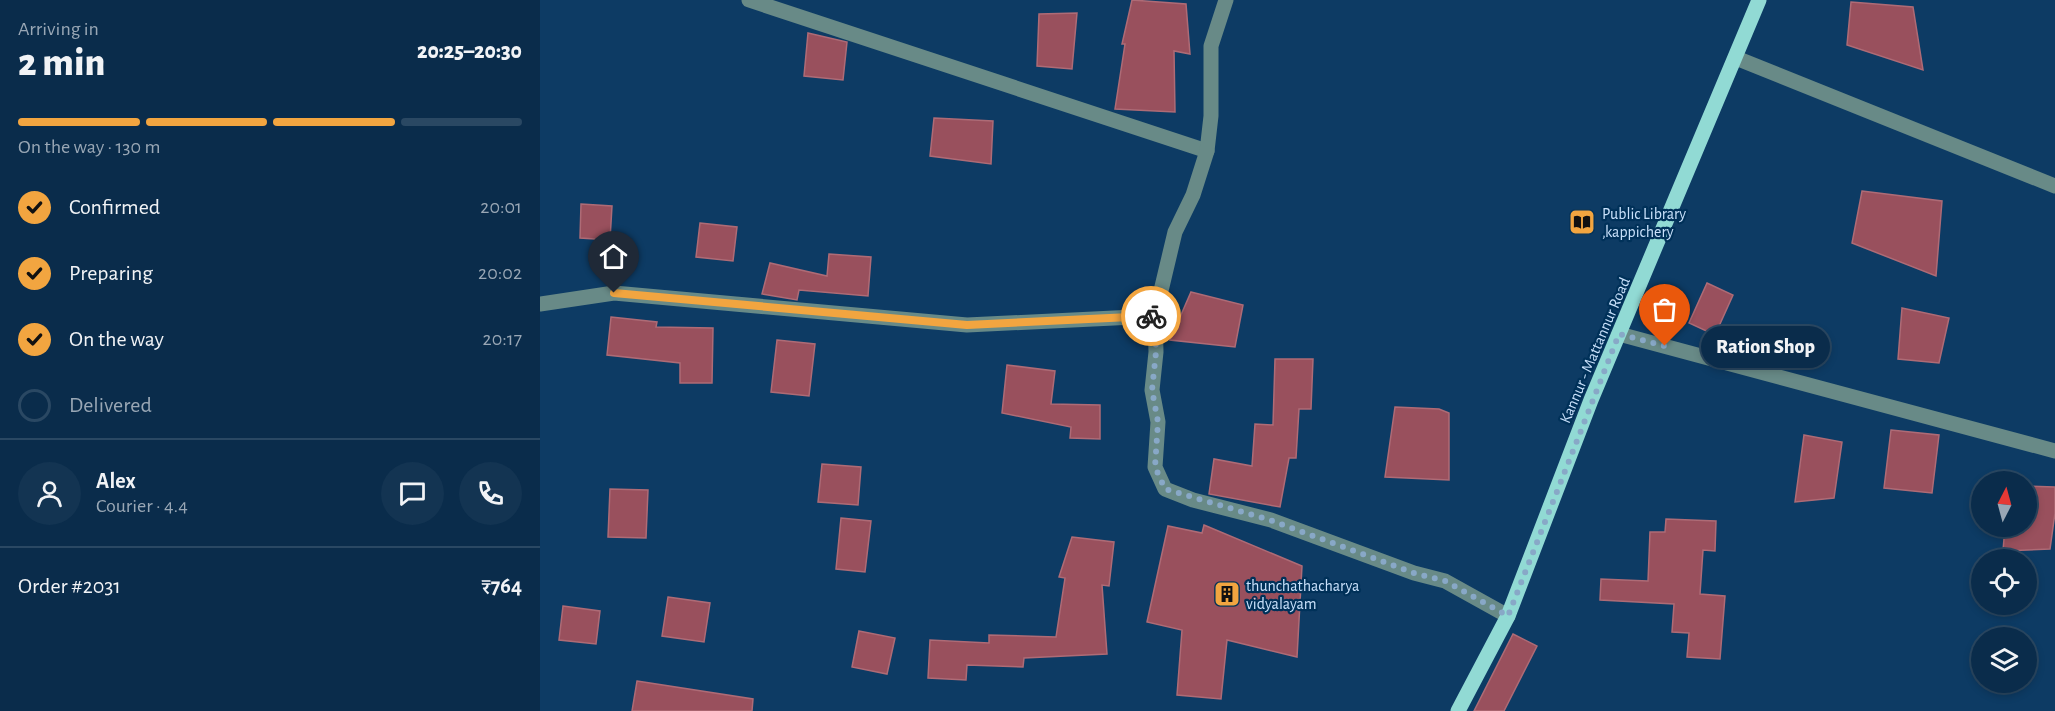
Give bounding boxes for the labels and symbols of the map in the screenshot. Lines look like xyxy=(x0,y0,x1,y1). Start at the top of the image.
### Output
place label: Public Library ,kappichery xyxy=(1602,206,1686,241)
library icon: Public Library ,kappichery xyxy=(1567,207,1597,237)
pin xyxy=(588,231,639,293)
street label: Kannur - Mattannur Road xyxy=(1557,275,1633,426)
pin xyxy=(1639,284,1690,346)
courier xyxy=(1121,286,1181,346)
callout: Ration Shop xyxy=(1701,325,1830,367)
north arrow xyxy=(1971,471,2037,537)
place label: thunchathacharya vidyalayam xyxy=(1246,578,1359,613)
building icon: thunchathacharya vidyalayam xyxy=(1212,579,1242,609)

